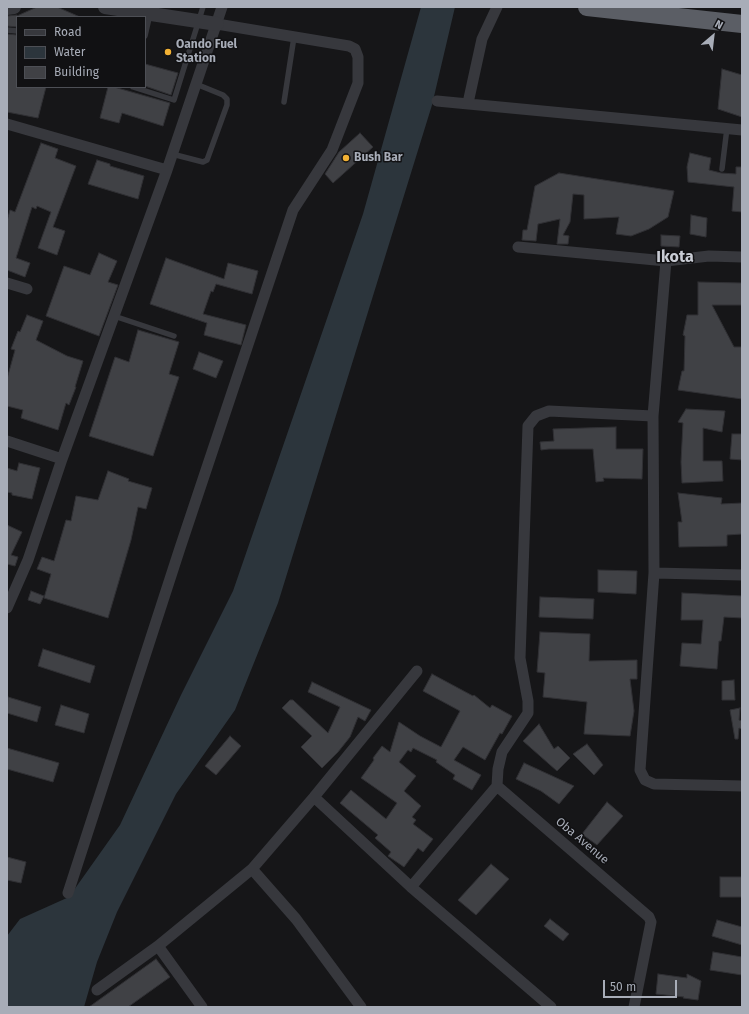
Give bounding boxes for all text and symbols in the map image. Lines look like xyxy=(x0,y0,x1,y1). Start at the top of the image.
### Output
legend xyxy=(16,16,146,88)
north arrow xyxy=(693,16,733,56)
text: N xyxy=(713,18,725,32)
text: Road xyxy=(54,25,82,39)
place label: Oando Fuel Station xyxy=(176,38,237,66)
text: Water xyxy=(54,45,85,59)
marker: Oando Fuel Station xyxy=(163,47,173,57)
text: Building xyxy=(54,65,99,79)
place label: Bush Bar xyxy=(354,151,403,165)
marker: Bush Bar xyxy=(341,153,351,163)
district label: Ikota xyxy=(656,248,694,268)
street label: Oba Avenue xyxy=(553,815,611,867)
scale bar xyxy=(605,972,679,998)
text: 50 m xyxy=(610,980,636,994)

